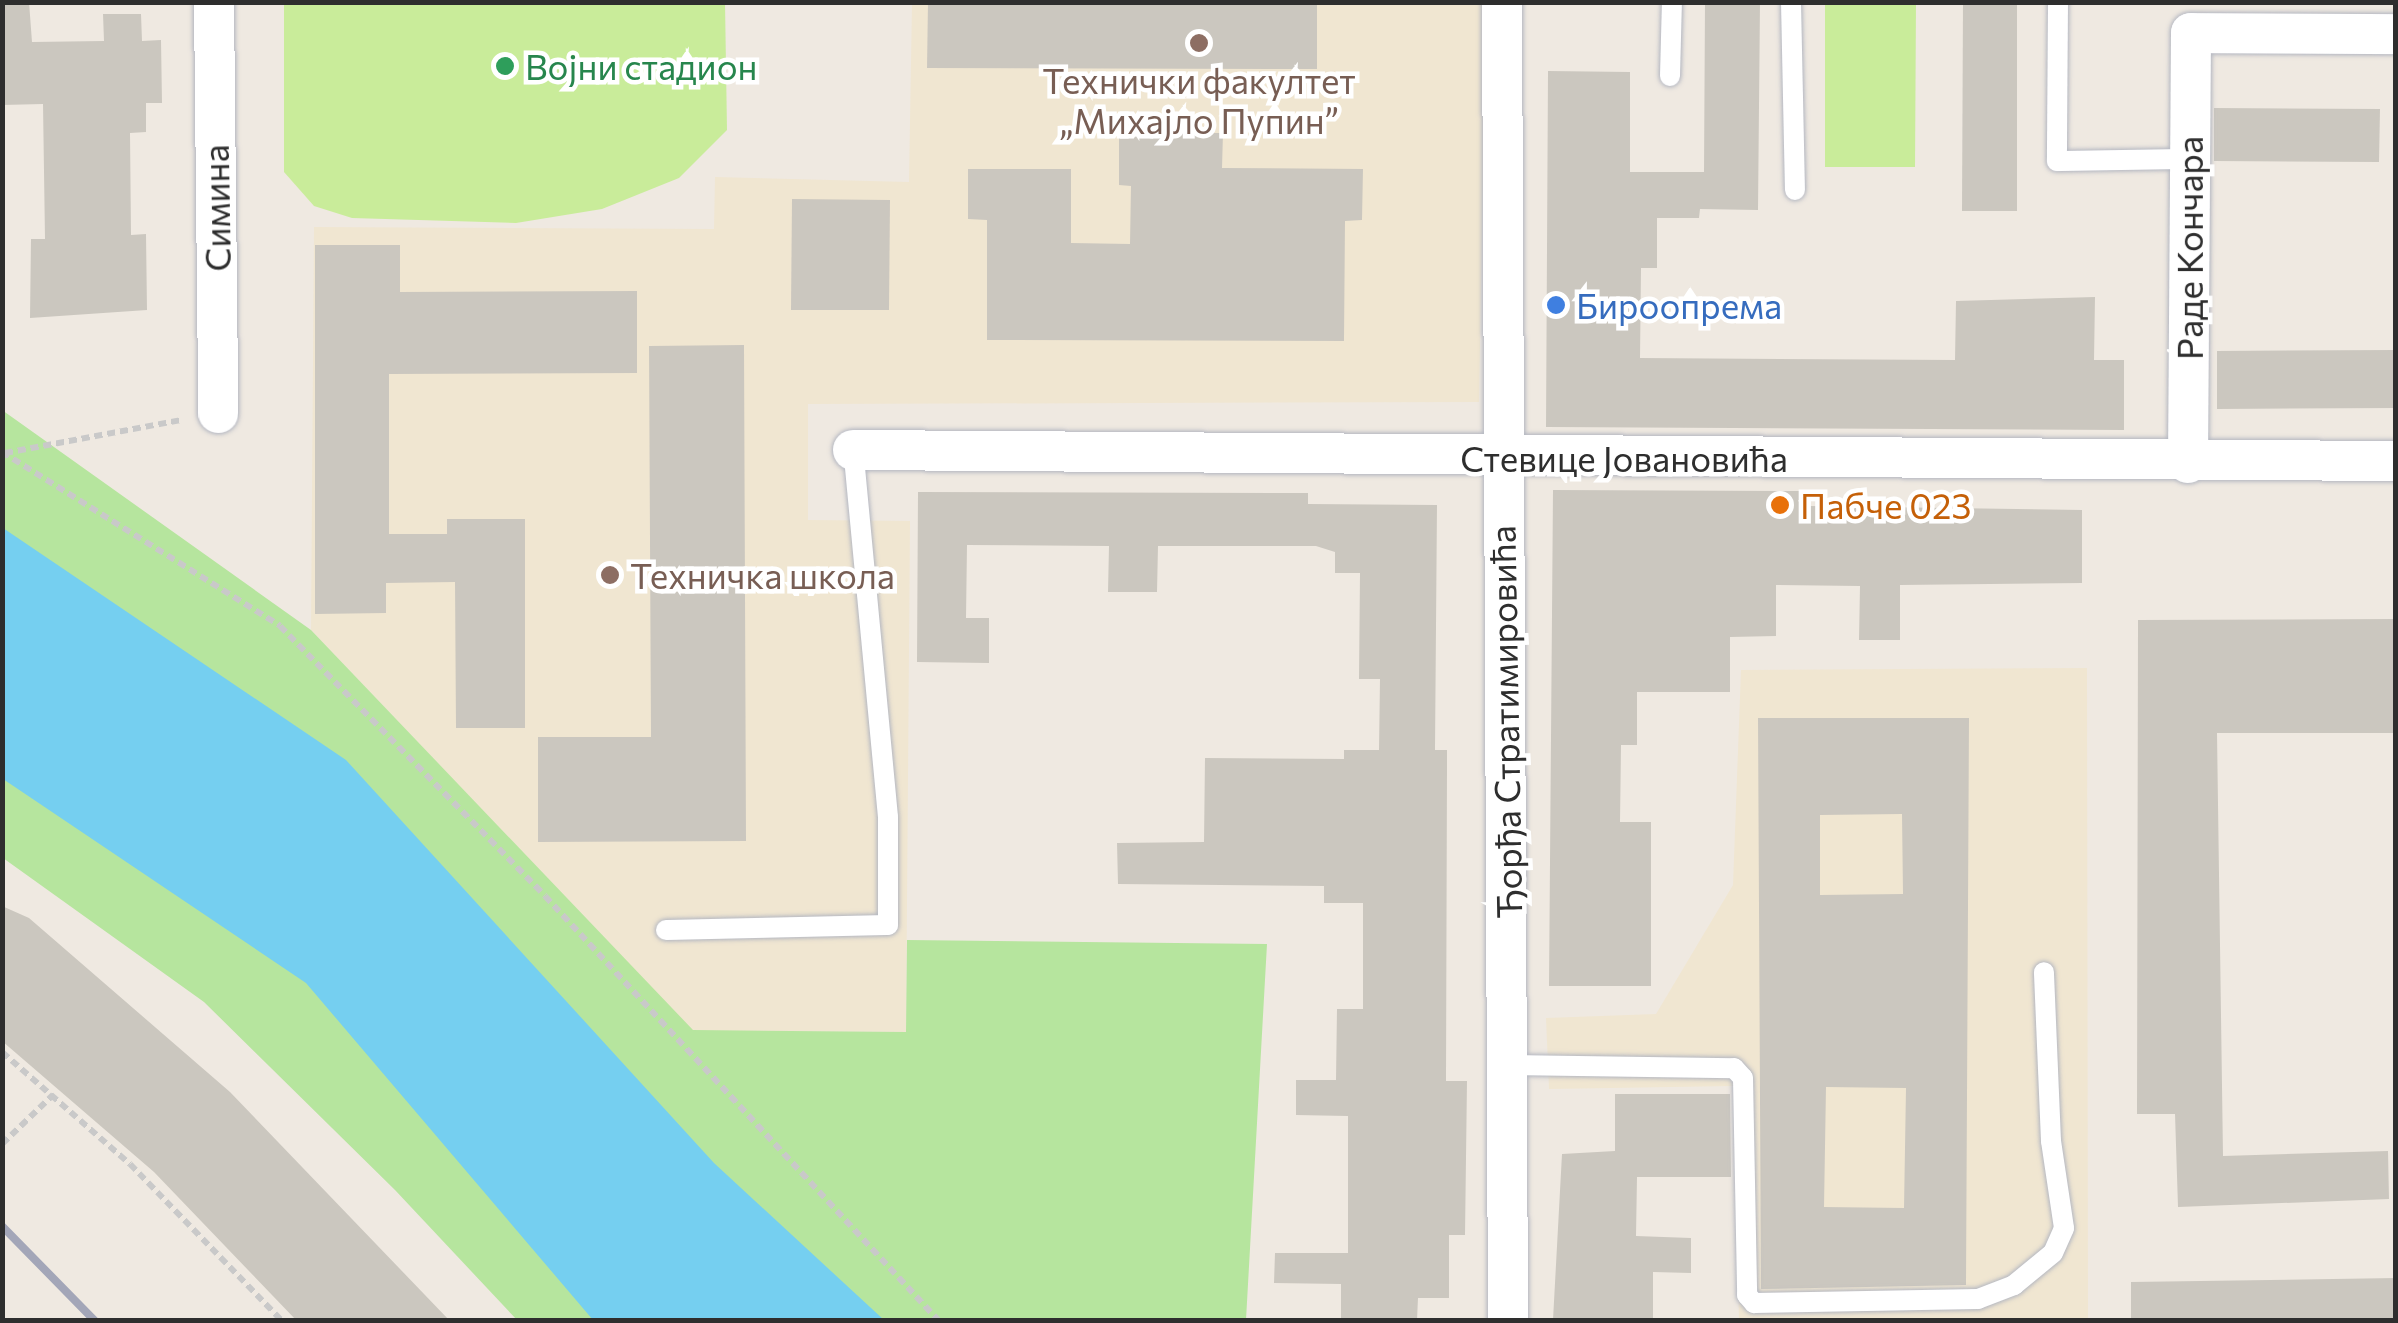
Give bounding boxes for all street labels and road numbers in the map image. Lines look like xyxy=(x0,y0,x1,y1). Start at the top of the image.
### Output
street label: Раде Кончара xyxy=(2168,136,2210,360)
street label: Симина xyxy=(194,144,238,272)
street label: Стевице Јовановића xyxy=(1460,437,1788,479)
street label: Ђорђа Стратимировића xyxy=(1481,525,1529,919)

